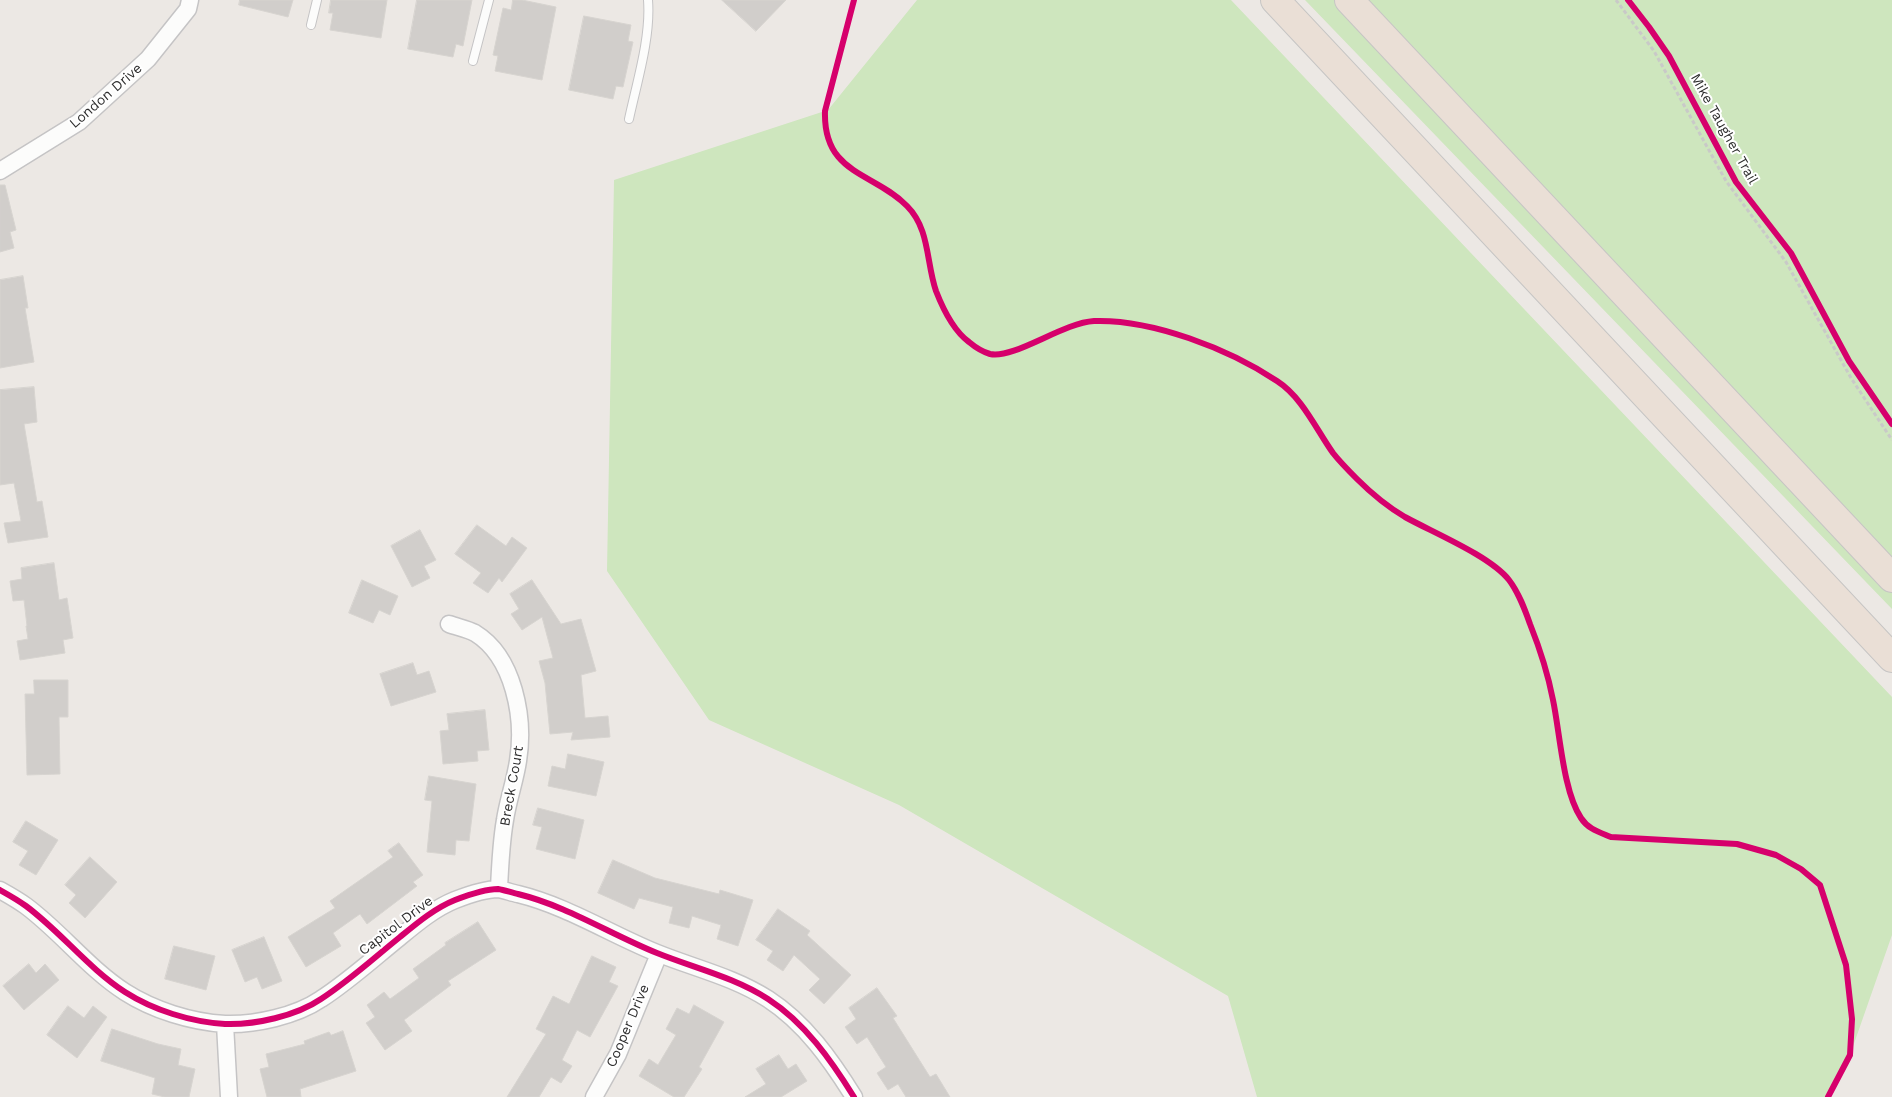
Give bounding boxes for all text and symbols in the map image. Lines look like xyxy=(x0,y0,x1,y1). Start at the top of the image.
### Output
street label: London Drive xyxy=(66,60,146,132)
street label: Mike Taugher Trail xyxy=(1687,71,1761,187)
street label: Breck Court xyxy=(497,745,527,827)
street label: Capitol Drive xyxy=(356,893,436,959)
street label: Cooper Drive xyxy=(603,982,653,1070)

